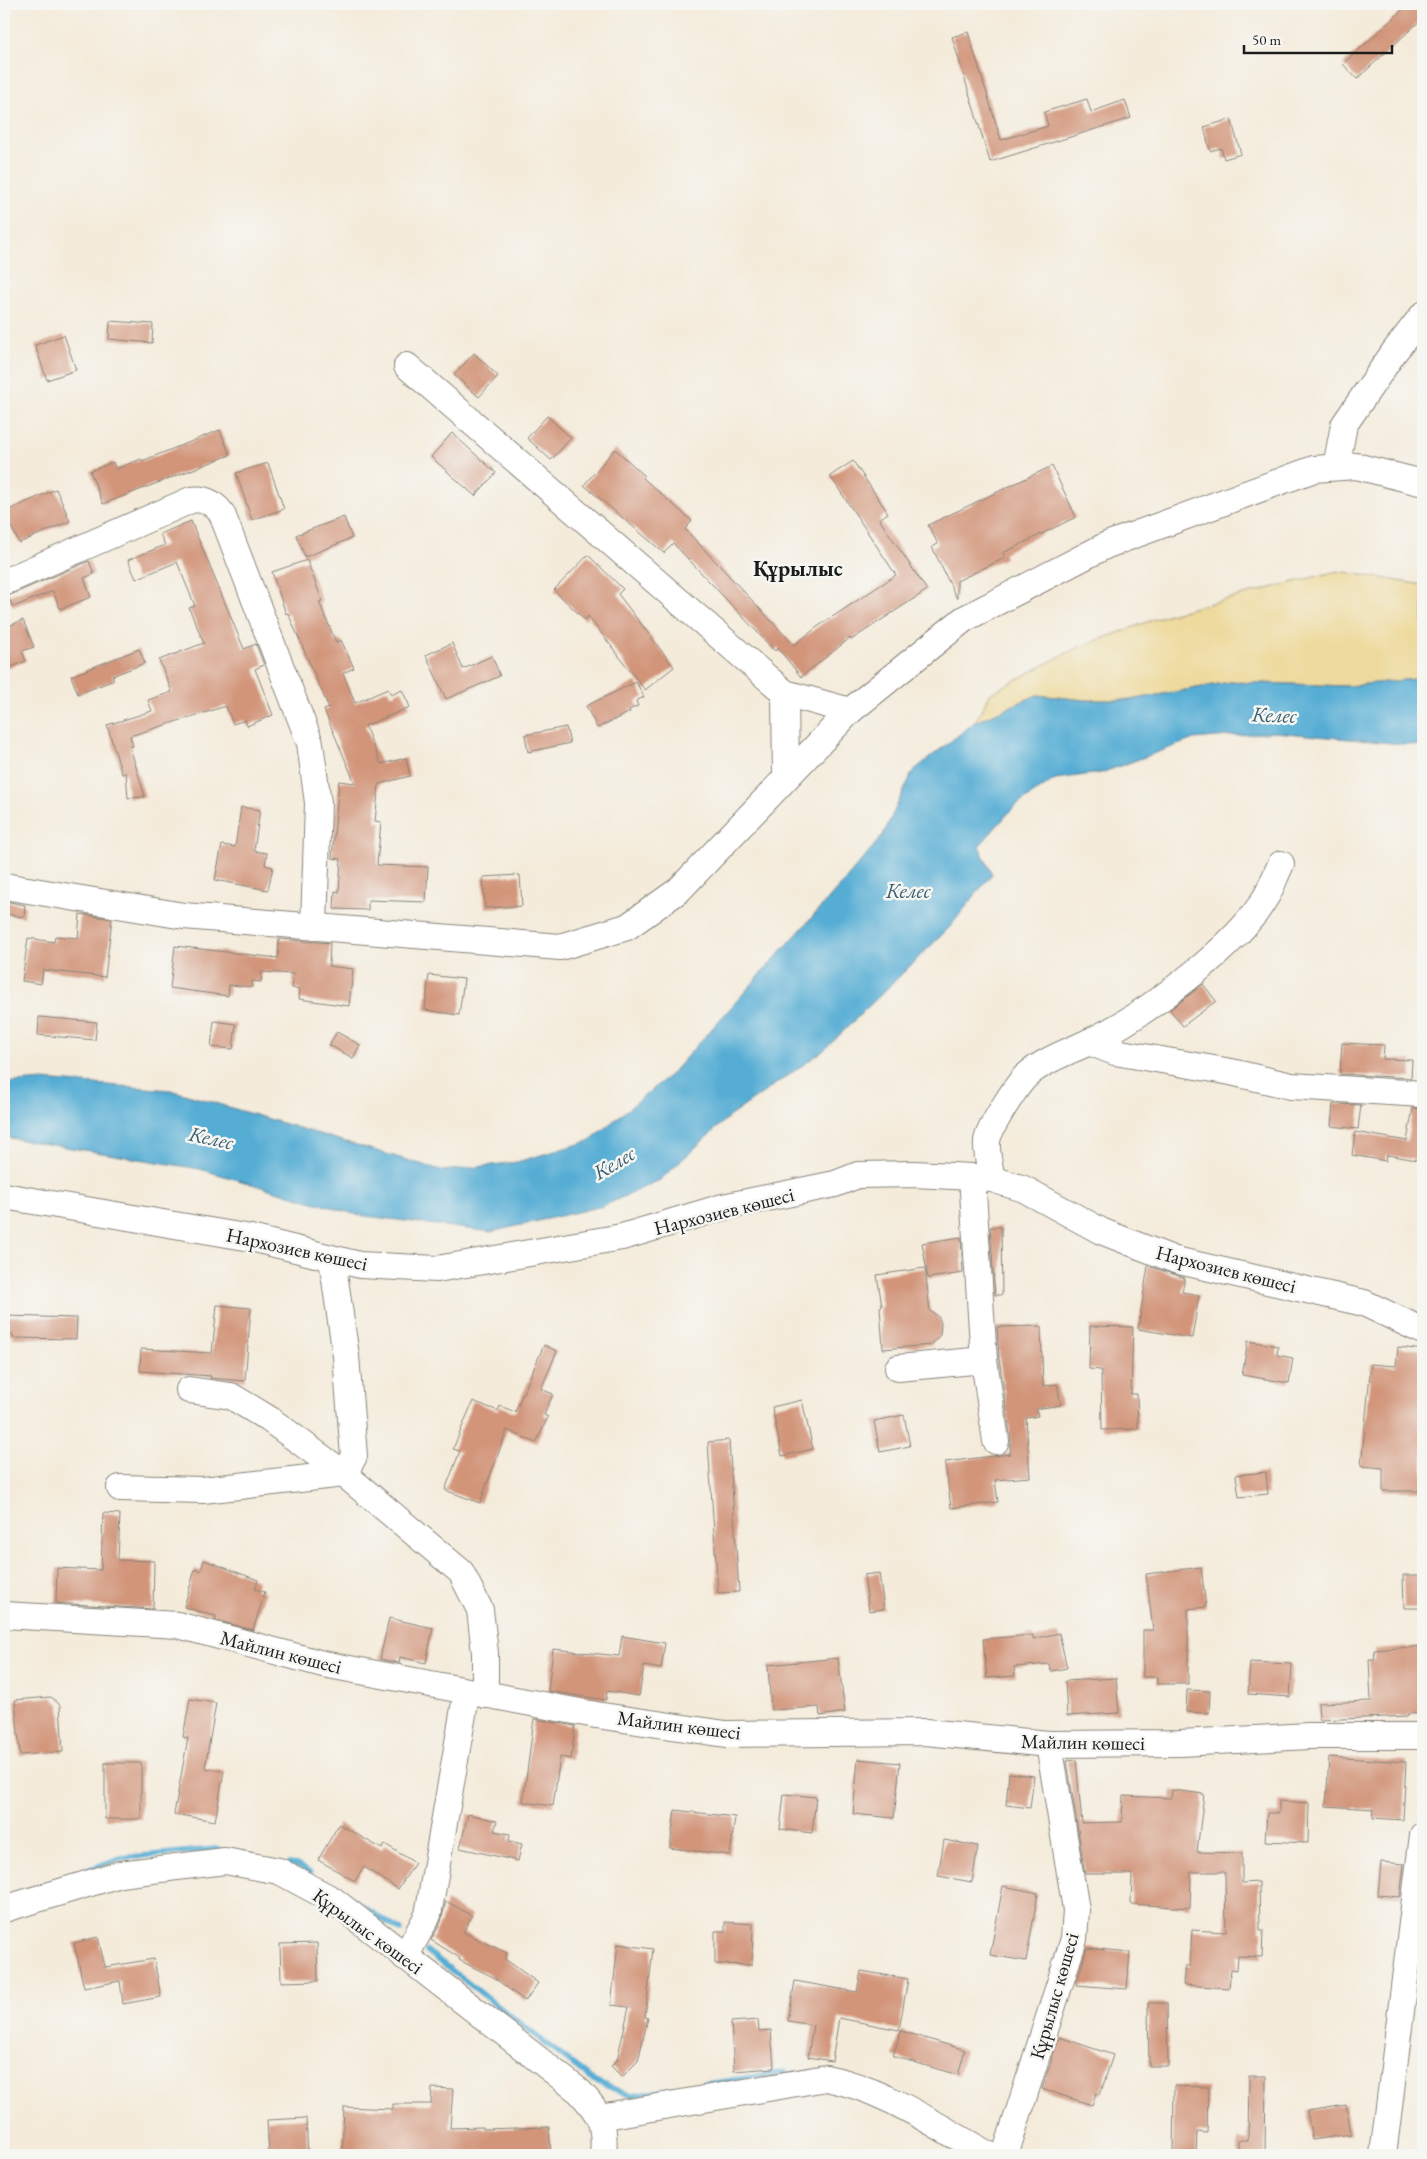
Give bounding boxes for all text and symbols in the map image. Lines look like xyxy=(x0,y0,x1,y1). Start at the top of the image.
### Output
scale bar xyxy=(1244,22,1392,54)
text: 50 m xyxy=(1252,30,1281,49)
district label: Құрылыс xyxy=(753,554,843,583)
water label: Келес xyxy=(1250,700,1297,729)
water label: Келес xyxy=(885,877,931,904)
water label: Келес xyxy=(185,1119,236,1155)
water label: Келес xyxy=(587,1139,640,1186)
street label: Нархозиев көшесі xyxy=(651,1181,797,1241)
street label: Нархозиев көшесі xyxy=(224,1221,370,1277)
street label: Нархозиев көшесі xyxy=(1153,1239,1299,1299)
street label: Майлин көшесі xyxy=(218,1624,345,1680)
street label: Майлин көшесі xyxy=(616,1705,742,1745)
street label: Майлин көшесі xyxy=(1021,1728,1145,1756)
street label: Құрылыс көшесі xyxy=(307,1882,429,1980)
street label: Құрылыс көшесі xyxy=(1023,1929,1085,2063)

